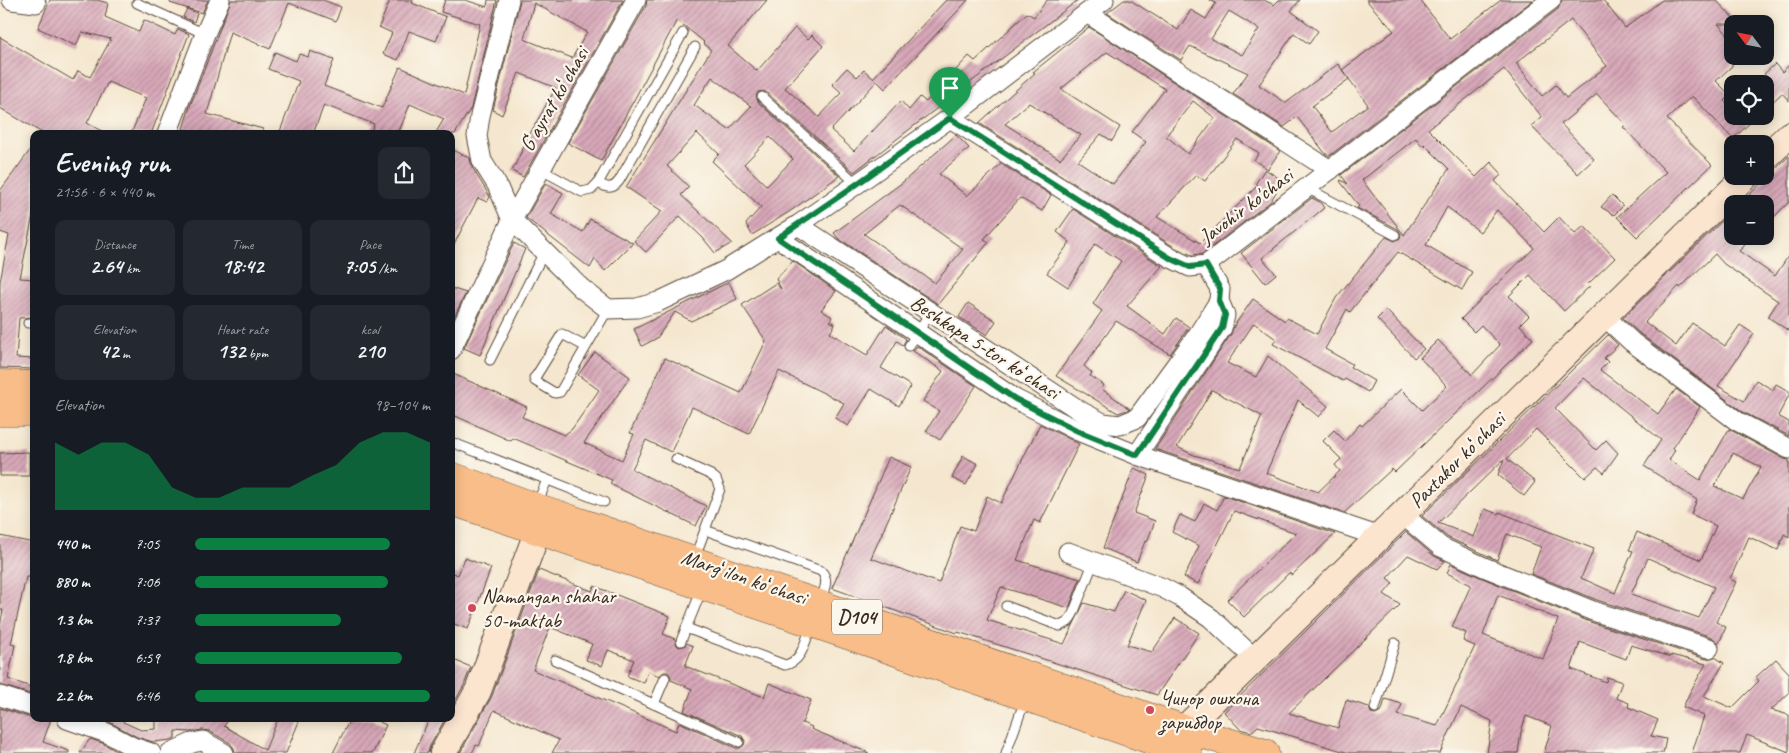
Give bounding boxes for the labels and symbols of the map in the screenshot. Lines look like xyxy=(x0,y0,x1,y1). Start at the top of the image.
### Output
north arrow xyxy=(1724,15,1774,65)
street label: Gʻayrat koʻchasi xyxy=(514,40,596,156)
pin xyxy=(929,67,971,118)
street label: Javohir ko'chasi xyxy=(1193,161,1300,250)
street label: Beshkapa 5-tor koʻchasi xyxy=(906,289,1067,407)
street label: Paxtakor koʻchasi xyxy=(1403,404,1513,514)
street label: Margʻilon koʻchasi xyxy=(678,543,813,612)
place label: Namangan shahar 50-maktab xyxy=(482,583,617,633)
road number: D104 xyxy=(832,600,882,634)
marker: Namangan shahar 50-maktab xyxy=(466,602,478,614)
place label: Чинор ошхона зарибдор xyxy=(1157,685,1260,736)
marker: Чинор ошхона зарибдор xyxy=(1144,704,1156,716)

